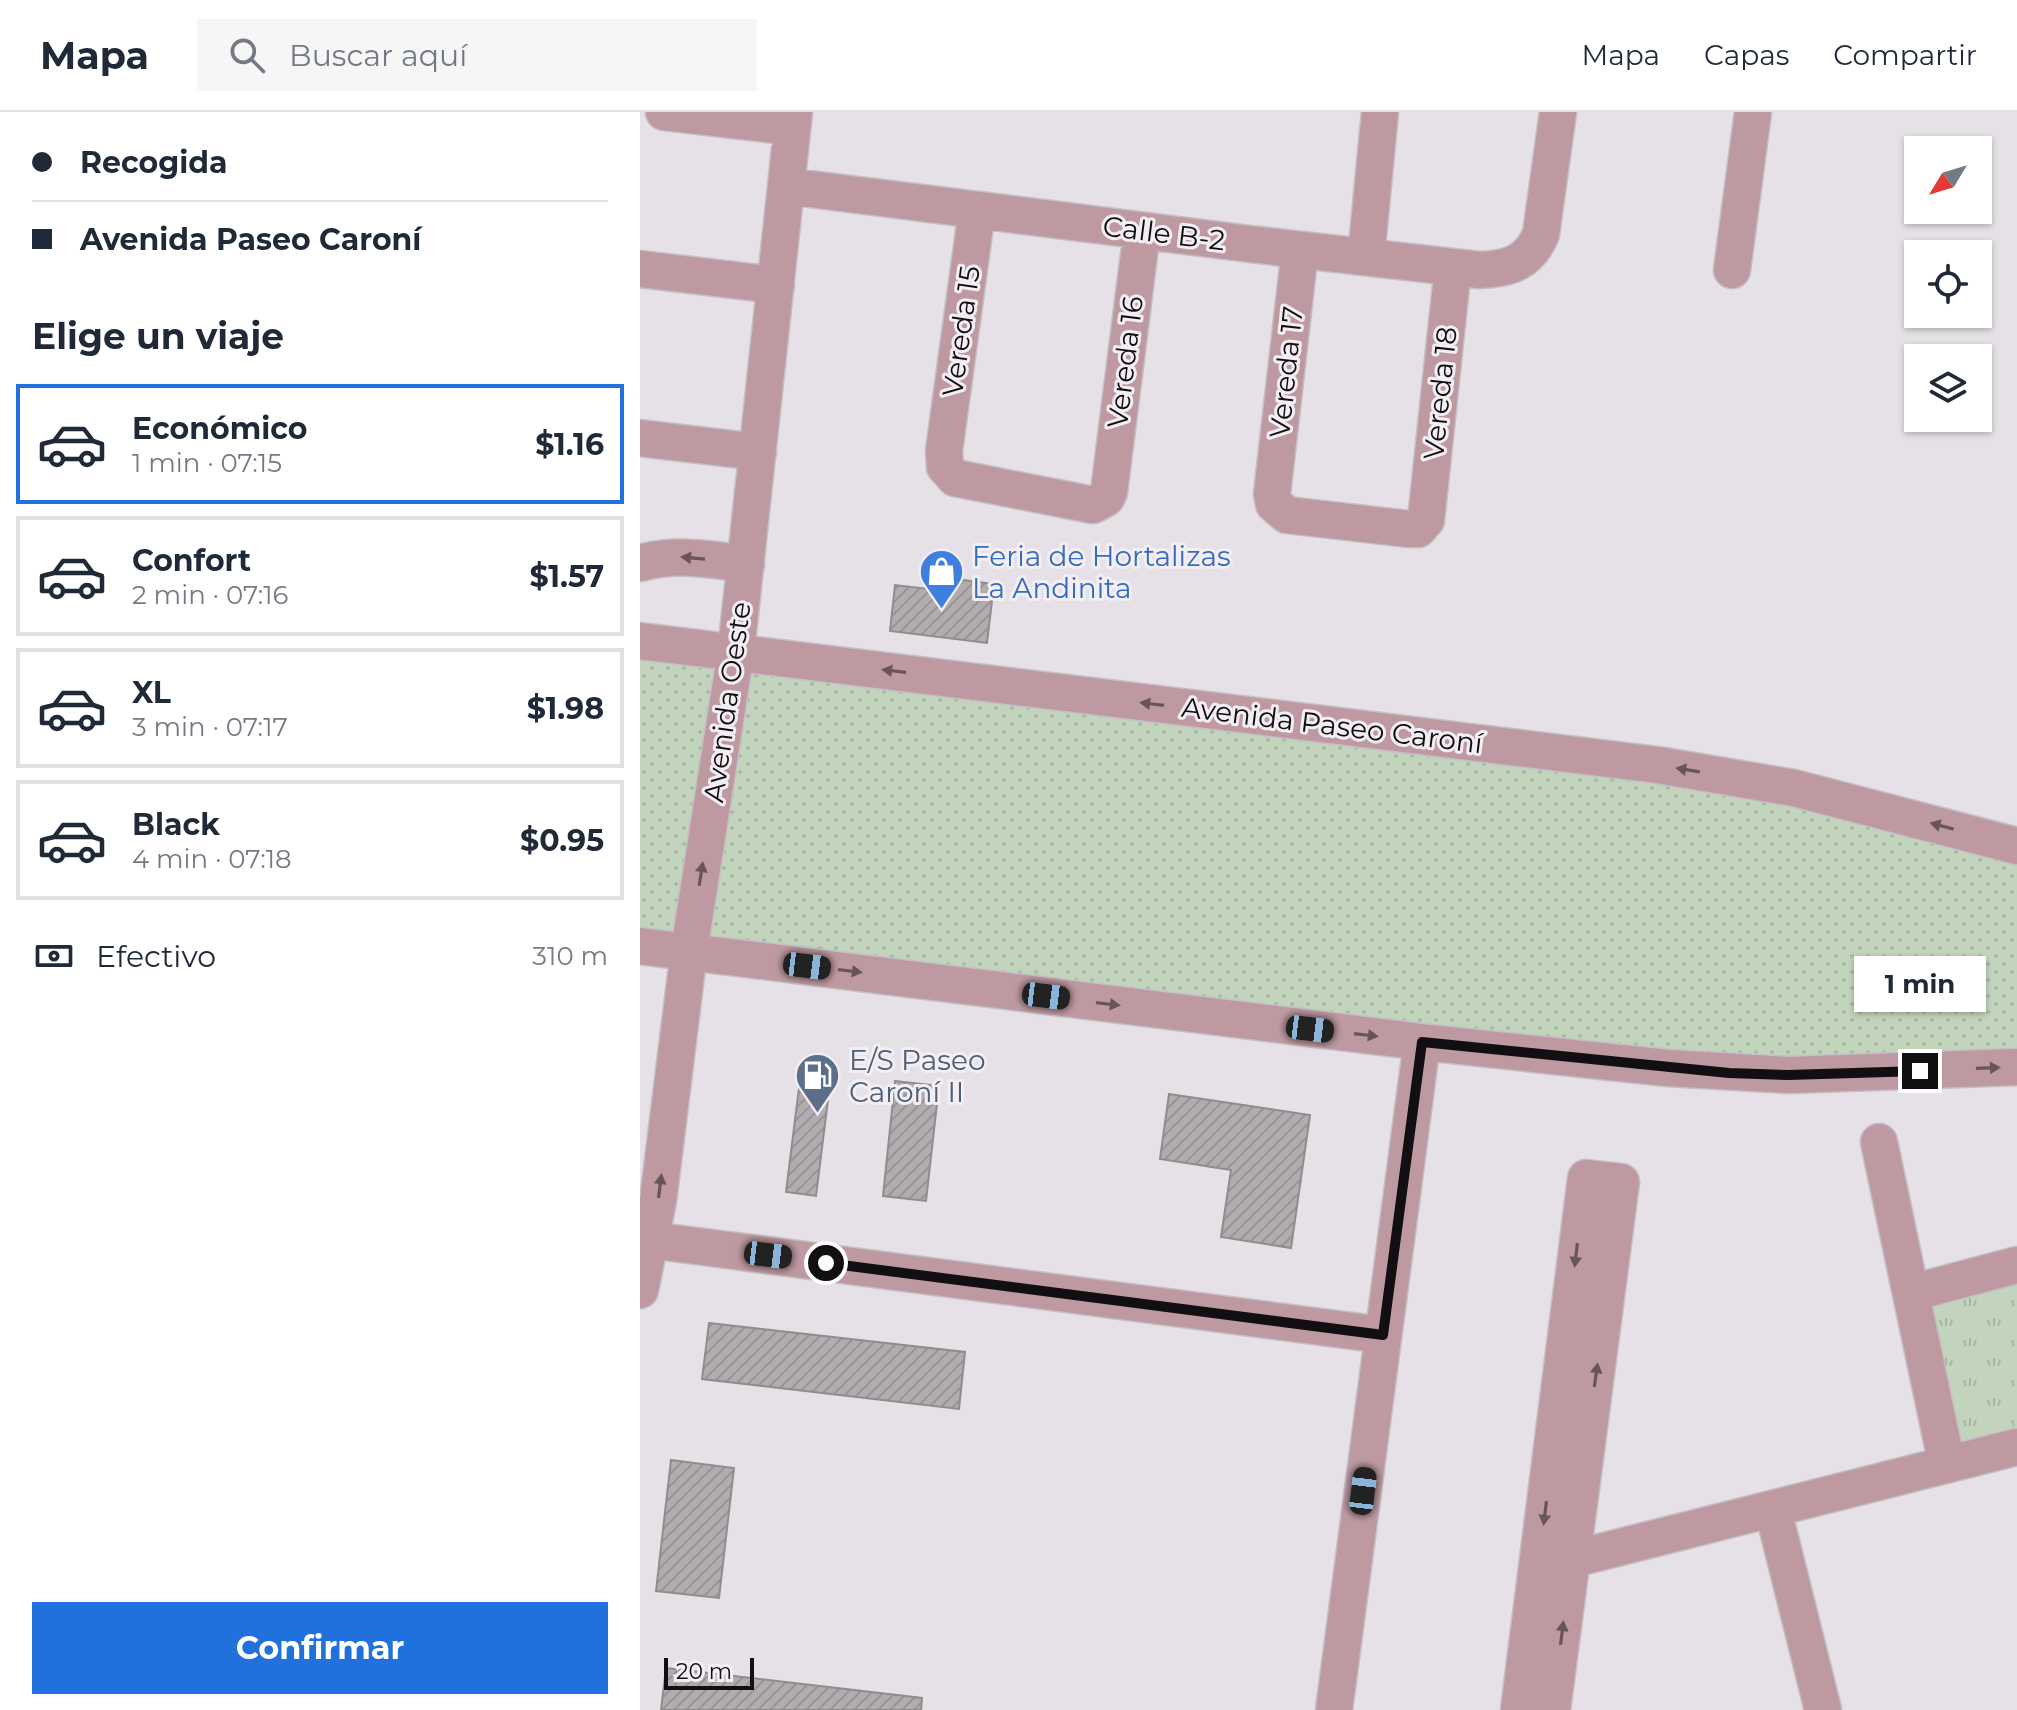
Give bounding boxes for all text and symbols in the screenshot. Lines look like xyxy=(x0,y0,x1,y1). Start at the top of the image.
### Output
search box xyxy=(197,19,757,91)
text: Mapa xyxy=(40,32,149,79)
icon: search xyxy=(225,33,269,77)
text: Buscar aquí xyxy=(289,37,467,74)
text: Mapa xyxy=(1581,38,1660,72)
text: Capas xyxy=(1704,38,1789,72)
text: Compartir xyxy=(1833,38,1977,72)
north arrow xyxy=(1904,136,1992,224)
map controls xyxy=(1904,136,1992,432)
text: Recogida xyxy=(80,144,227,181)
street label: Calle B-2 xyxy=(1101,209,1227,257)
text: Avenida Paseo Caroní xyxy=(80,221,421,258)
button: locate xyxy=(1904,240,1992,328)
street label: Vereda 15 xyxy=(935,264,987,398)
street label: Vereda 16 xyxy=(1100,294,1150,430)
street label: Vereda 17 xyxy=(1262,305,1310,439)
text: Elige un viaje xyxy=(32,314,284,358)
street label: Vereda 18 xyxy=(1416,325,1464,461)
button: layers xyxy=(1904,344,1992,432)
icon: car xyxy=(36,408,108,480)
text: Económico xyxy=(132,410,307,447)
text: $1.16 xyxy=(535,426,604,463)
text: 1 min · 07:15 xyxy=(132,447,282,479)
place label: Feria de Hortalizas La Andinita xyxy=(972,539,1231,605)
icon: car xyxy=(36,540,108,612)
text: Confort xyxy=(132,542,251,579)
shop icon: Feria de Hortalizas La Andinita xyxy=(917,548,965,611)
one-way arrow xyxy=(680,551,705,564)
text: $1.57 xyxy=(529,558,604,595)
text: 2 min · 07:16 xyxy=(132,579,288,611)
street label: Avenida Oeste xyxy=(696,600,758,804)
one-way arrow xyxy=(881,665,906,678)
icon: car xyxy=(36,672,108,744)
text: XL xyxy=(132,674,171,711)
text: $1.98 xyxy=(527,690,604,727)
street label: Avenida Paseo Caroní xyxy=(1180,690,1486,761)
one-way arrow xyxy=(1139,697,1164,710)
text: 3 min · 07:17 xyxy=(132,711,288,743)
one-way arrow xyxy=(1675,763,1700,776)
icon: car xyxy=(36,804,108,876)
text: Black xyxy=(132,806,220,843)
one-way arrow xyxy=(1929,819,1954,831)
text: $0.95 xyxy=(520,822,604,859)
text: 4 min · 07:18 xyxy=(132,843,292,875)
one-way arrow xyxy=(695,861,708,886)
icon: cash xyxy=(32,934,76,978)
text: Efectivo xyxy=(96,938,216,975)
text: 310 m xyxy=(532,940,608,972)
car xyxy=(782,951,832,981)
callout: 1 min xyxy=(1854,955,1986,1011)
one-way arrow xyxy=(838,965,863,978)
text: 1 min xyxy=(1885,968,1955,1000)
car xyxy=(1021,981,1071,1011)
one-way arrow xyxy=(1096,998,1121,1011)
car xyxy=(1285,1014,1335,1044)
one-way arrow xyxy=(1354,1029,1379,1042)
place label: E/S Paseo Caroní II xyxy=(849,1043,985,1109)
fuel station icon: E/S Paseo Caroní II xyxy=(794,1052,842,1115)
route end xyxy=(1902,1053,1938,1089)
one-way arrow xyxy=(1976,1062,2001,1075)
one-way arrow xyxy=(653,1173,666,1198)
car xyxy=(743,1240,793,1270)
one-way arrow xyxy=(1569,1243,1582,1268)
route start xyxy=(808,1245,844,1281)
one-way arrow xyxy=(1590,1362,1603,1387)
car xyxy=(1348,1466,1378,1516)
one-way arrow xyxy=(1538,1501,1551,1526)
button: Confirmar xyxy=(32,1602,608,1694)
one-way arrow xyxy=(1556,1620,1569,1645)
scale bar xyxy=(664,1654,754,1690)
text: 20 m xyxy=(676,1658,732,1685)

